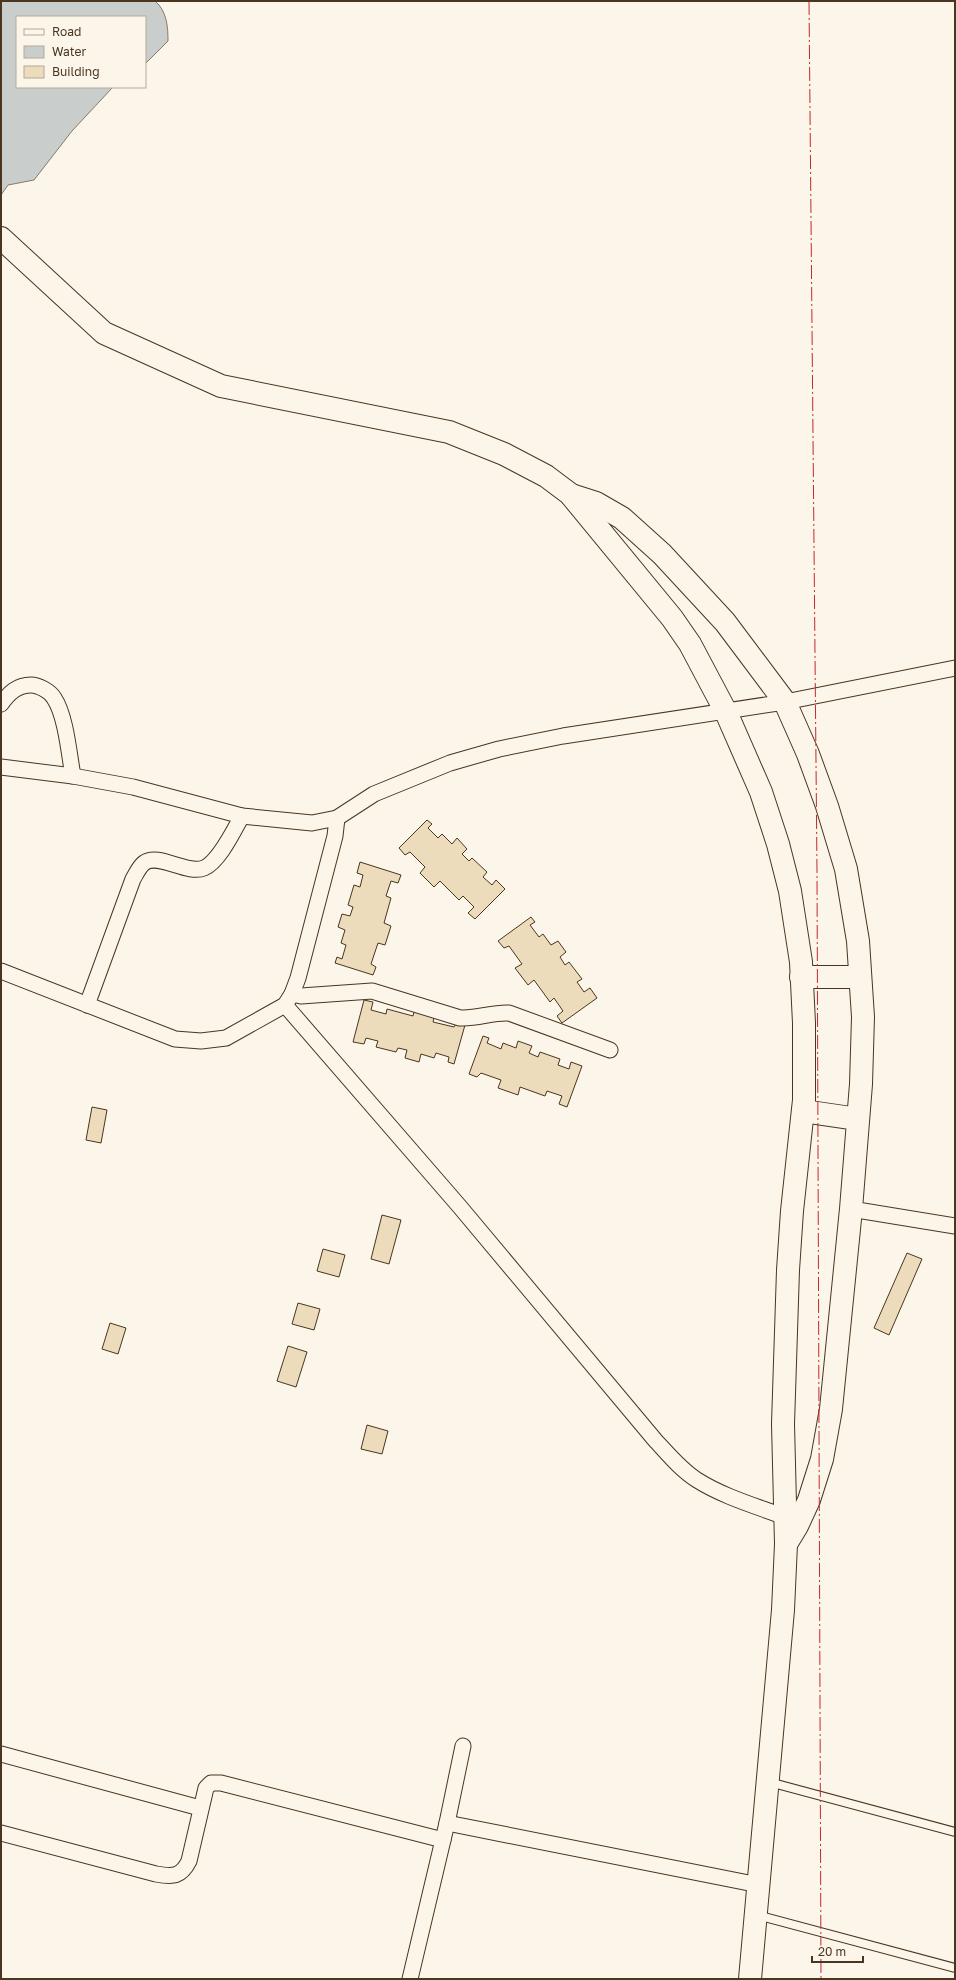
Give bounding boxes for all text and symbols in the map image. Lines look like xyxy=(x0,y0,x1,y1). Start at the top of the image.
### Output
legend xyxy=(16,16,146,88)
text: Road xyxy=(52,24,81,39)
text: Water xyxy=(52,44,86,59)
text: Building xyxy=(52,64,100,79)
scale bar xyxy=(812,1938,863,1964)
text: 20 m xyxy=(818,1944,846,1959)

